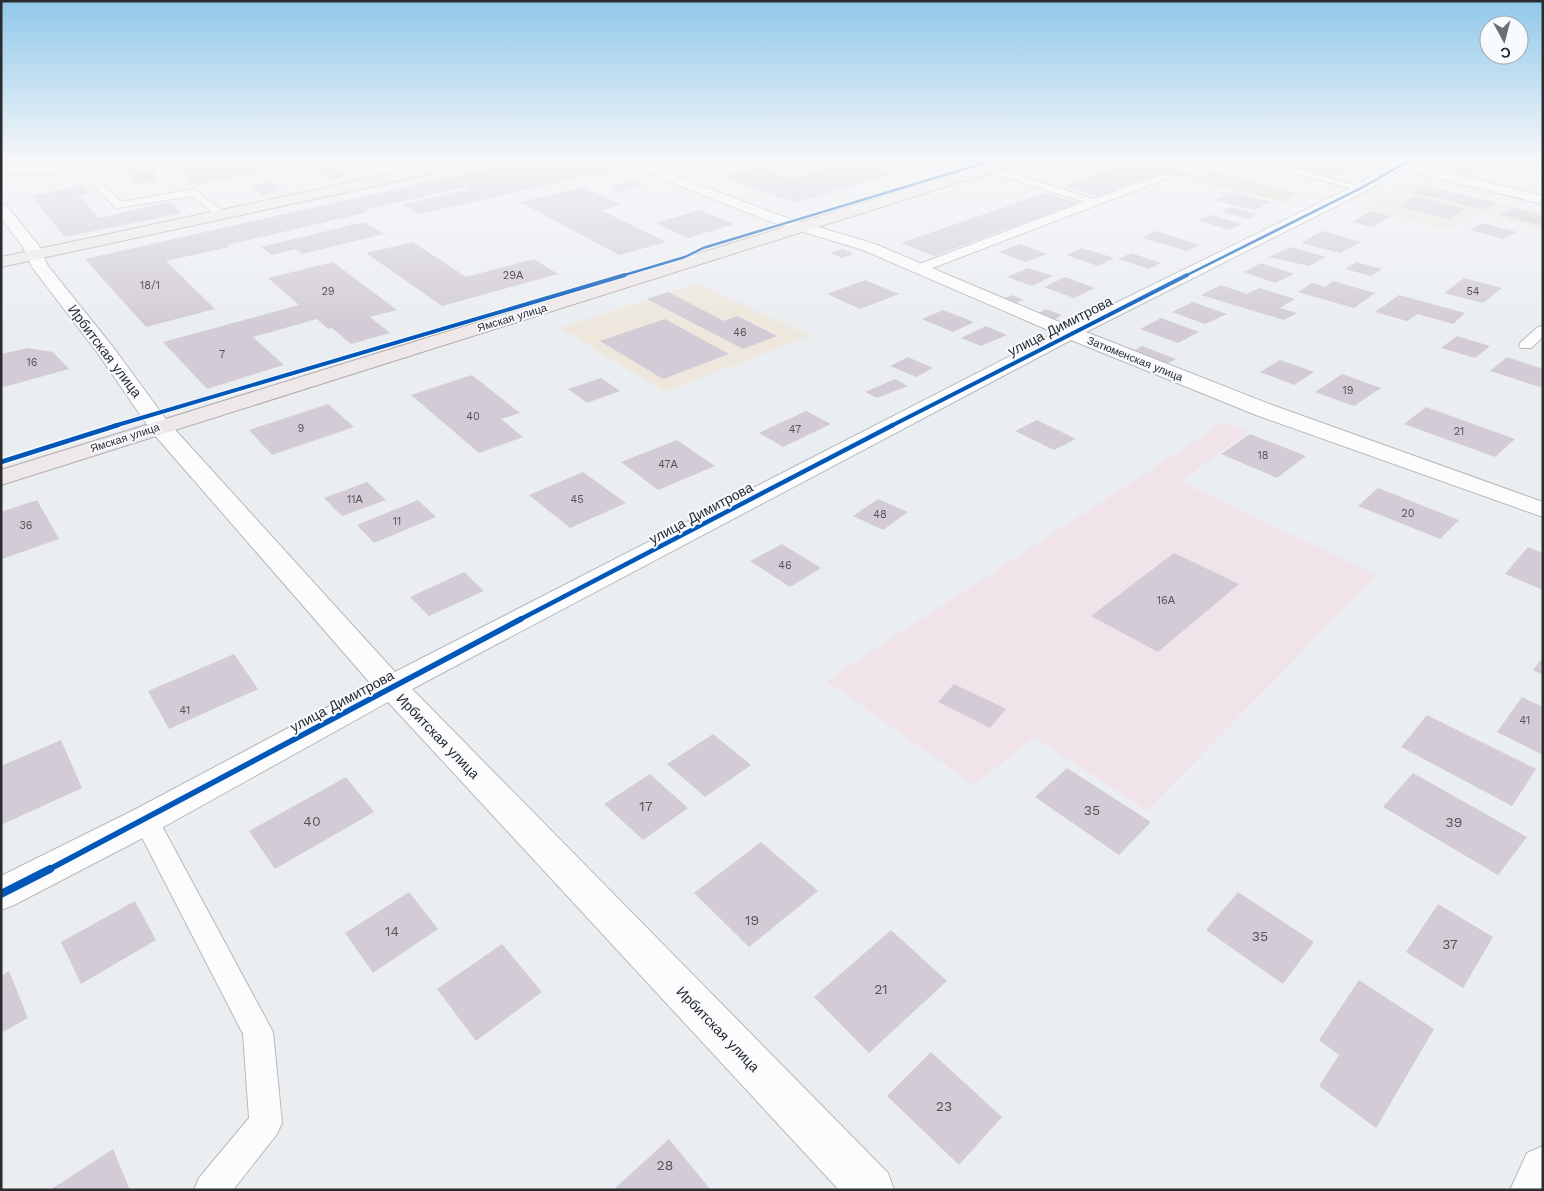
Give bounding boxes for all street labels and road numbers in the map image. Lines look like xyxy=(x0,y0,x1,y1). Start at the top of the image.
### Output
street label: улица Димитрова xyxy=(1005,293,1115,359)
street label: Ирбитская улица xyxy=(65,301,145,401)
street label: Ямская улица xyxy=(476,301,549,335)
street label: Затюменская улица xyxy=(1085,334,1186,384)
street label: Ямская улица xyxy=(89,420,162,455)
street label: улица Димитрова xyxy=(646,479,756,547)
street label: улица Димитрова xyxy=(287,667,397,735)
street label: Ирбитская улица xyxy=(393,690,483,782)
street label: Ирбитская улица xyxy=(673,983,763,1075)

